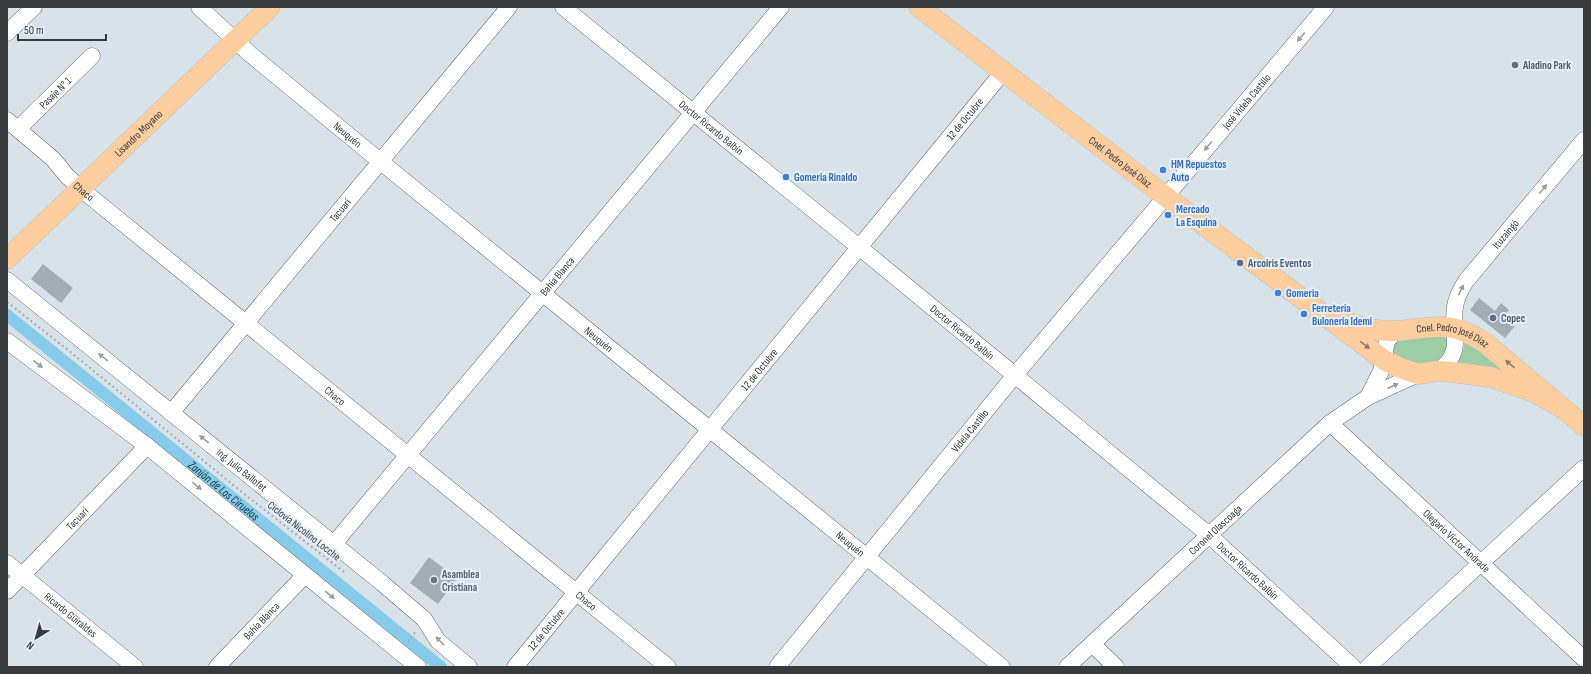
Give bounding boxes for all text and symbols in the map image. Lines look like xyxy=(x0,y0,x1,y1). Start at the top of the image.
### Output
scale bar xyxy=(18,16,106,42)
text: 50 m xyxy=(24,23,44,38)
one-way arrow xyxy=(1296,31,1305,42)
place label: Aladino Park xyxy=(1522,59,1571,72)
marker: Aladino Park xyxy=(1510,60,1520,70)
street label: José Videla Castillo xyxy=(1219,71,1274,132)
street label: Pasaje N° 1 xyxy=(36,74,74,111)
street label: 12 de Octubre xyxy=(943,95,986,143)
street label: Doctor Ricardo Balbín xyxy=(676,97,746,157)
street label: Lisandro Moyano xyxy=(112,107,165,159)
street label: Neuquén xyxy=(331,119,365,150)
street label: Cnel. Pedro José Díaz xyxy=(1086,133,1155,190)
one-way arrow xyxy=(1203,141,1212,152)
place label: HM Repuestos Auto xyxy=(1170,158,1227,184)
marker: HM Repuestos Auto xyxy=(1158,165,1168,175)
place label: Gomeria Rinaldo xyxy=(794,171,857,184)
marker: Gomeria Rinaldo xyxy=(781,172,791,182)
street label: Chaco xyxy=(71,179,97,204)
one-way arrow xyxy=(1538,184,1547,195)
street label: Tacuarí xyxy=(326,195,354,224)
place label: Mercado La Esquina xyxy=(1176,203,1217,229)
marker: Mercado La Esquina xyxy=(1163,210,1173,220)
street label: Ituzaingó xyxy=(1489,216,1522,251)
street label: Bahía Blanca xyxy=(537,254,577,298)
place label: Arcoiris Eventos xyxy=(1247,257,1311,270)
marker: Arcoiris Eventos xyxy=(1235,258,1245,268)
one-way arrow xyxy=(1458,284,1464,296)
place label: Gomeria xyxy=(1286,287,1319,300)
marker: Gomeria xyxy=(1273,288,1283,298)
street label: Doctor Ricardo Balbín xyxy=(928,302,997,362)
place label: Ferreteria Buloneria Idemi xyxy=(1312,302,1372,328)
marker: Ferreteria Buloneria Idemi xyxy=(1299,309,1309,319)
place label: Copec xyxy=(1501,312,1526,325)
marker: Copec xyxy=(1488,313,1498,323)
street label: Cnel. Pedro José Díaz xyxy=(1416,320,1492,350)
street label: Neuquén xyxy=(582,324,616,355)
one-way arrow xyxy=(1359,341,1370,350)
street label: 12 de Octubre xyxy=(738,346,780,393)
one-way arrow xyxy=(97,353,108,362)
one-way arrow xyxy=(33,360,44,368)
one-way arrow xyxy=(1505,360,1515,369)
street label: Chaco xyxy=(322,383,348,408)
one-way arrow xyxy=(1387,383,1399,389)
street label: Videla Castillo xyxy=(948,406,991,455)
one-way arrow xyxy=(198,435,209,444)
street label: Ing. Julio Ballofet xyxy=(214,446,270,495)
water label: Zanjón de Los Ciruelos xyxy=(184,457,263,525)
one-way arrow xyxy=(191,482,202,491)
street label: Ciclovía Nicolino Locche xyxy=(265,499,343,563)
street label: Coronel Olascoaga xyxy=(1186,502,1244,557)
street label: Tacuarí xyxy=(63,504,92,532)
street label: Olegario Víctor Andrade xyxy=(1421,507,1493,575)
street label: Neuquén xyxy=(833,528,867,559)
street label: Doctor Ricardo Balbín xyxy=(1214,539,1282,602)
place label: Asamblea Cristiana xyxy=(441,568,480,594)
marker: Asamblea Cristiana xyxy=(429,575,439,585)
street label: Chaco xyxy=(573,588,600,613)
street label: Ricardo Güiraldes xyxy=(42,589,100,640)
one-way arrow xyxy=(325,590,335,599)
street label: Bahía Blanca xyxy=(241,599,282,642)
street label: 12 de Octubre xyxy=(525,605,567,653)
north arrow xyxy=(16,618,56,658)
one-way arrow xyxy=(435,636,445,646)
text: N xyxy=(24,639,37,653)

